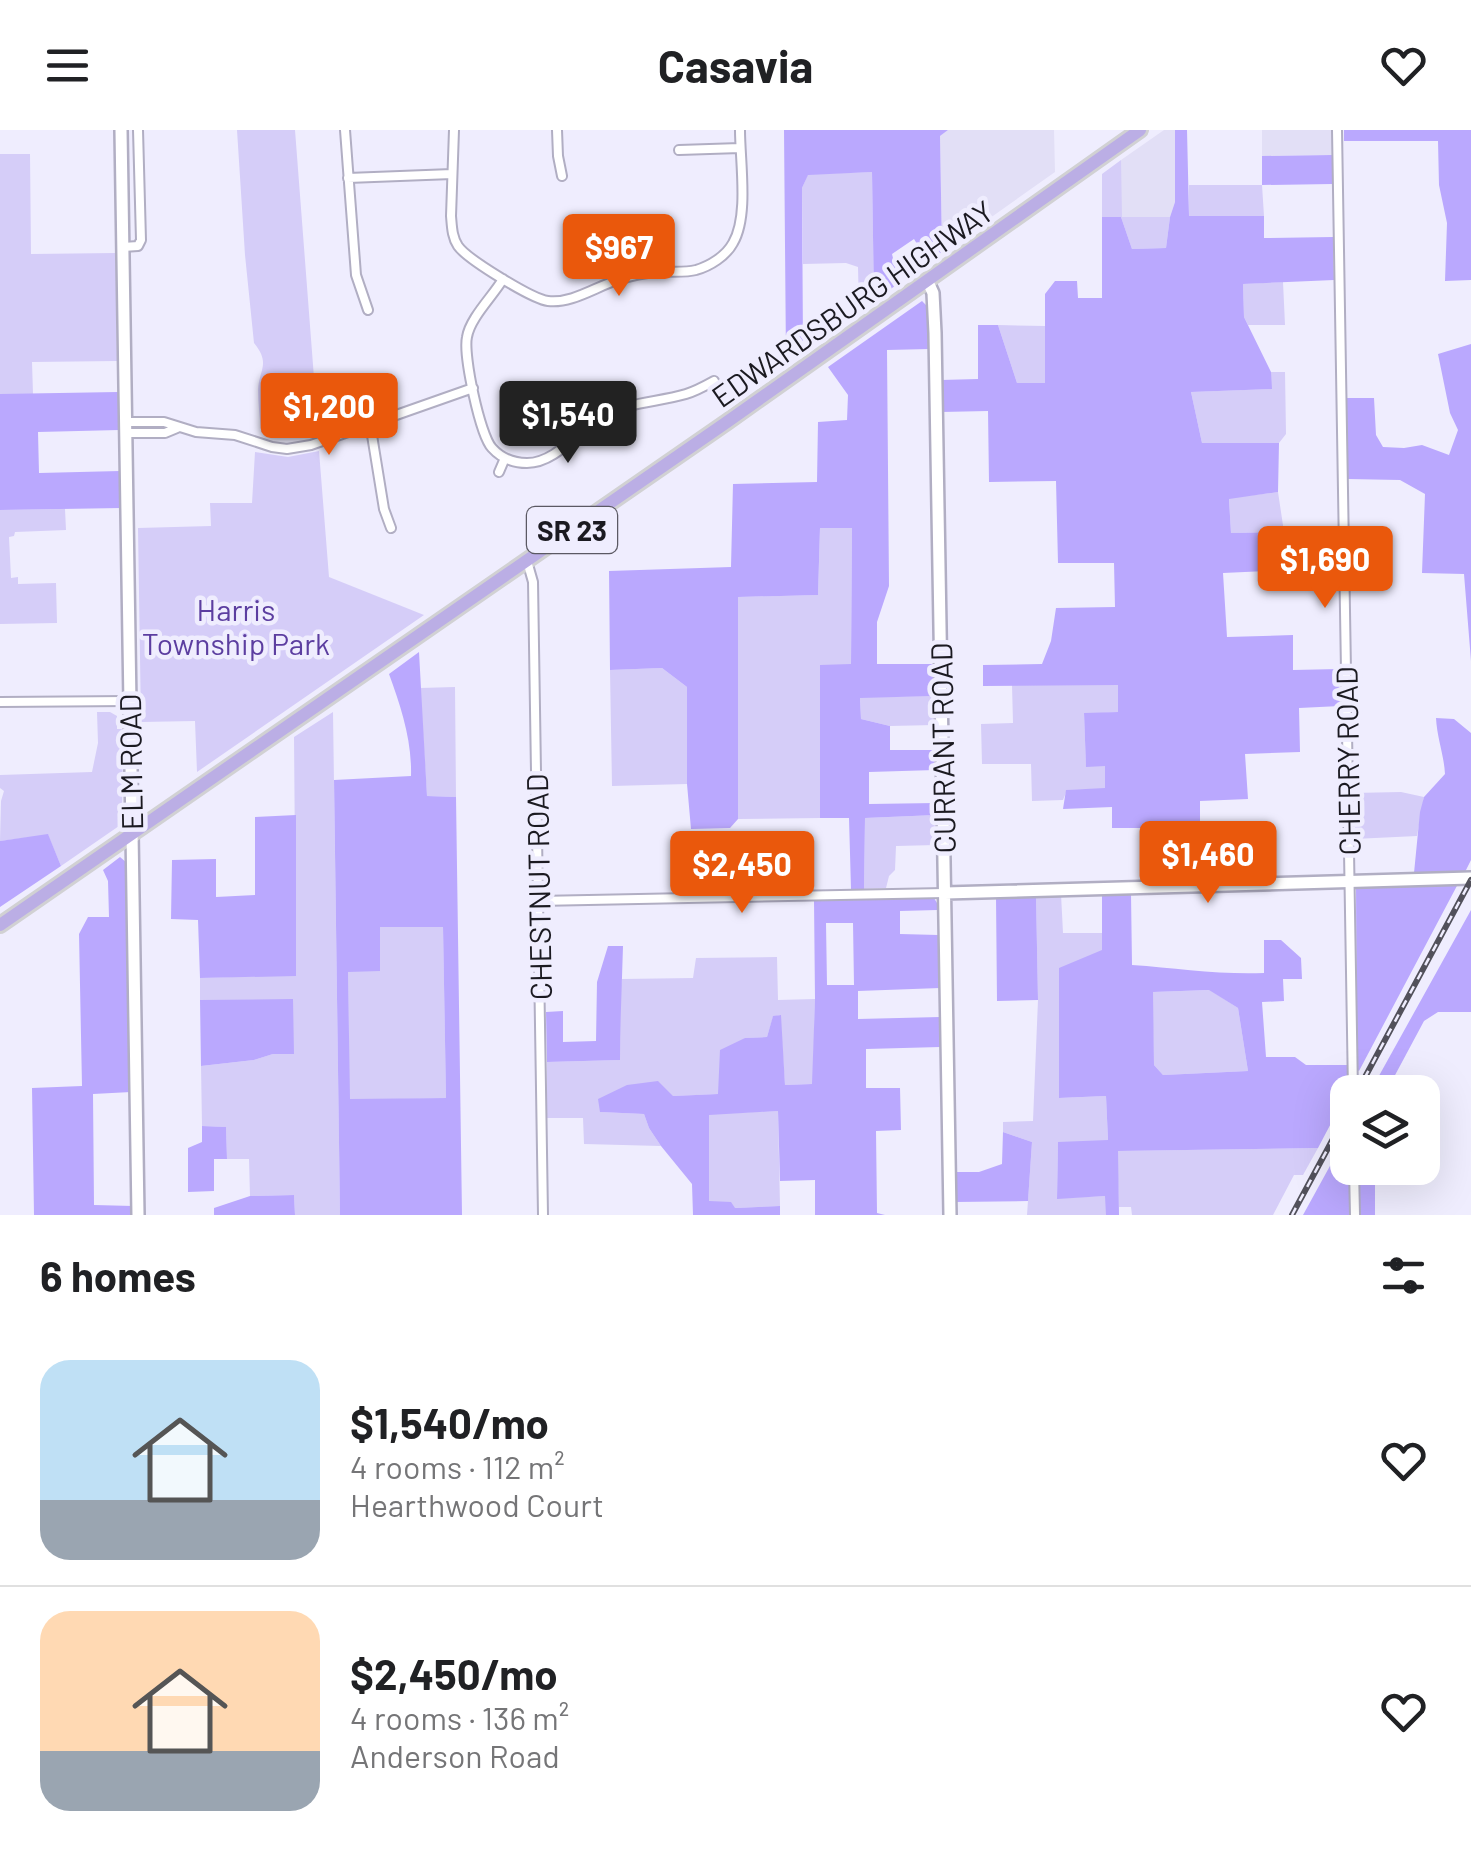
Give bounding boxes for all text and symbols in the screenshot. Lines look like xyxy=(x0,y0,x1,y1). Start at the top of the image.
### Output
icon: menu xyxy=(40,38,95,93)
text: Casavia xyxy=(658,38,813,92)
icon: heart xyxy=(1376,38,1431,93)
street label: EDWARDSBURG HIGHWAY xyxy=(704,192,1000,414)
pin: $967 xyxy=(560,214,678,299)
text: $967 xyxy=(585,227,653,265)
pin: $1,200 xyxy=(248,373,410,458)
pin: $1,540 xyxy=(487,381,649,466)
text: $1,200 xyxy=(283,386,375,424)
text: $1,540 xyxy=(522,394,614,432)
road number: SR 23 xyxy=(527,507,617,553)
pin: $1,690 xyxy=(1244,526,1406,611)
text: $1,690 xyxy=(1280,539,1370,577)
park label: Harris Township Park xyxy=(142,591,330,661)
street label: CURRANT ROAD xyxy=(922,642,962,854)
street label: CHERRY ROAD xyxy=(1327,666,1367,856)
street label: ELM ROAD xyxy=(111,694,149,830)
street label: CHESTNUT ROAD xyxy=(518,773,558,1001)
pin: $1,460 xyxy=(1127,821,1289,906)
pin: $2,450 xyxy=(661,831,823,916)
text: $1,460 xyxy=(1162,834,1254,872)
text: $2,450 xyxy=(692,844,792,882)
map controls xyxy=(1330,1075,1440,1185)
button: layers xyxy=(1330,1075,1440,1185)
icon: filters xyxy=(1376,1248,1431,1303)
text: 6 homes xyxy=(40,1250,196,1300)
text: $1,540/mo xyxy=(350,1397,549,1447)
icon: home xyxy=(120,1400,240,1520)
icon: heart xyxy=(1376,1433,1431,1488)
text: 4 rooms · 112 m² xyxy=(350,1447,565,1485)
text: Hearthwood Court xyxy=(350,1485,604,1523)
text: $2,450/mo xyxy=(350,1648,558,1698)
icon: home xyxy=(120,1651,240,1771)
icon: heart xyxy=(1376,1684,1431,1739)
text: 4 rooms · 136 m² xyxy=(350,1698,569,1736)
text: Anderson Road xyxy=(350,1736,560,1774)

